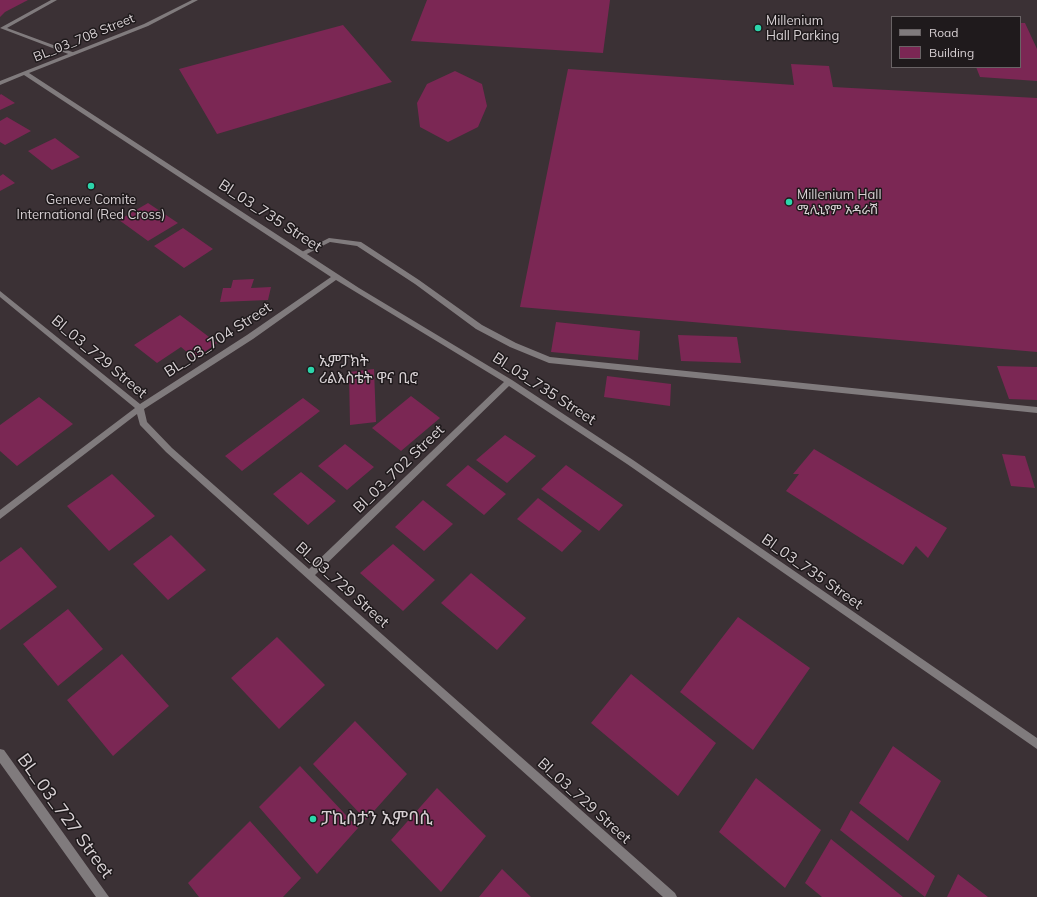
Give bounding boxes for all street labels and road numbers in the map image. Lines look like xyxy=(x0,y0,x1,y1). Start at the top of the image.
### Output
street label: BL_03_708 Street xyxy=(31,11,137,65)
street label: Bl_03_735 Street xyxy=(215,176,325,256)
street label: BL_03_704 Street xyxy=(161,299,275,381)
street label: Bl_03_729 Street xyxy=(48,312,150,402)
street label: Bl_03_735 Street xyxy=(489,349,599,429)
street label: Bl_03_702 Street xyxy=(350,421,448,517)
street label: Bl_03_735 Street xyxy=(758,530,866,614)
street label: Bl_03_729 Street xyxy=(292,538,392,632)
street label: BL_03_727 Street xyxy=(12,749,118,883)
street label: Bl_03_729 Street xyxy=(534,754,634,848)

